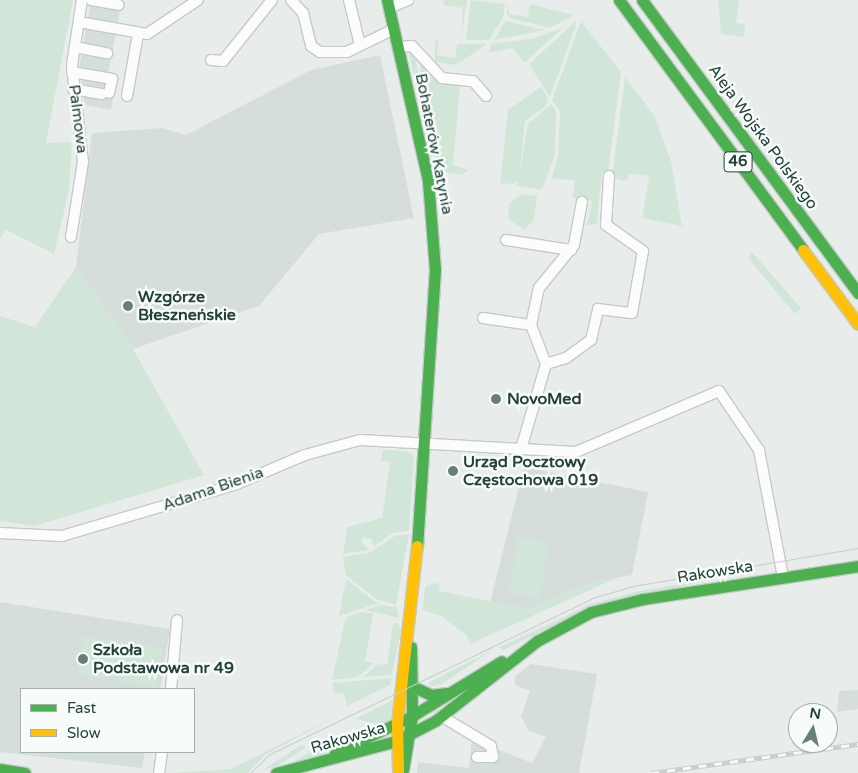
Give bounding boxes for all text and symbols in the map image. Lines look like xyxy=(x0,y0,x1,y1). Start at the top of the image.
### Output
street label: Aleja Wojska Polskiego xyxy=(704,61,822,213)
street label: Bohaterów Katynia xyxy=(411,72,457,216)
street label: Palmowa xyxy=(64,83,92,155)
road number: 46 xyxy=(723,150,753,174)
place label: Wzgórze Błeszneńskie xyxy=(138,287,236,325)
marker: Wzgórze Błeszneńskie xyxy=(122,300,134,312)
place label: NovoMed xyxy=(507,389,581,409)
marker: NovoMed xyxy=(489,392,503,406)
place label: Urząd Pocztowy Częstochowa 019 xyxy=(463,452,598,490)
street label: Adama Bienia xyxy=(160,463,266,515)
marker: Urząd Pocztowy Częstochowa 019 xyxy=(447,465,459,477)
street label: Rakowska xyxy=(676,557,754,587)
place label: Szkoła Podstawowa nr 49 xyxy=(93,640,234,678)
marker: Szkoła Podstawowa nr 49 xyxy=(77,653,89,665)
legend xyxy=(20,688,195,753)
text: Fast xyxy=(67,699,96,717)
north arrow xyxy=(788,703,838,753)
text: N xyxy=(808,704,822,723)
street label: Rakowska xyxy=(309,718,387,758)
text: Slow xyxy=(67,724,101,742)

